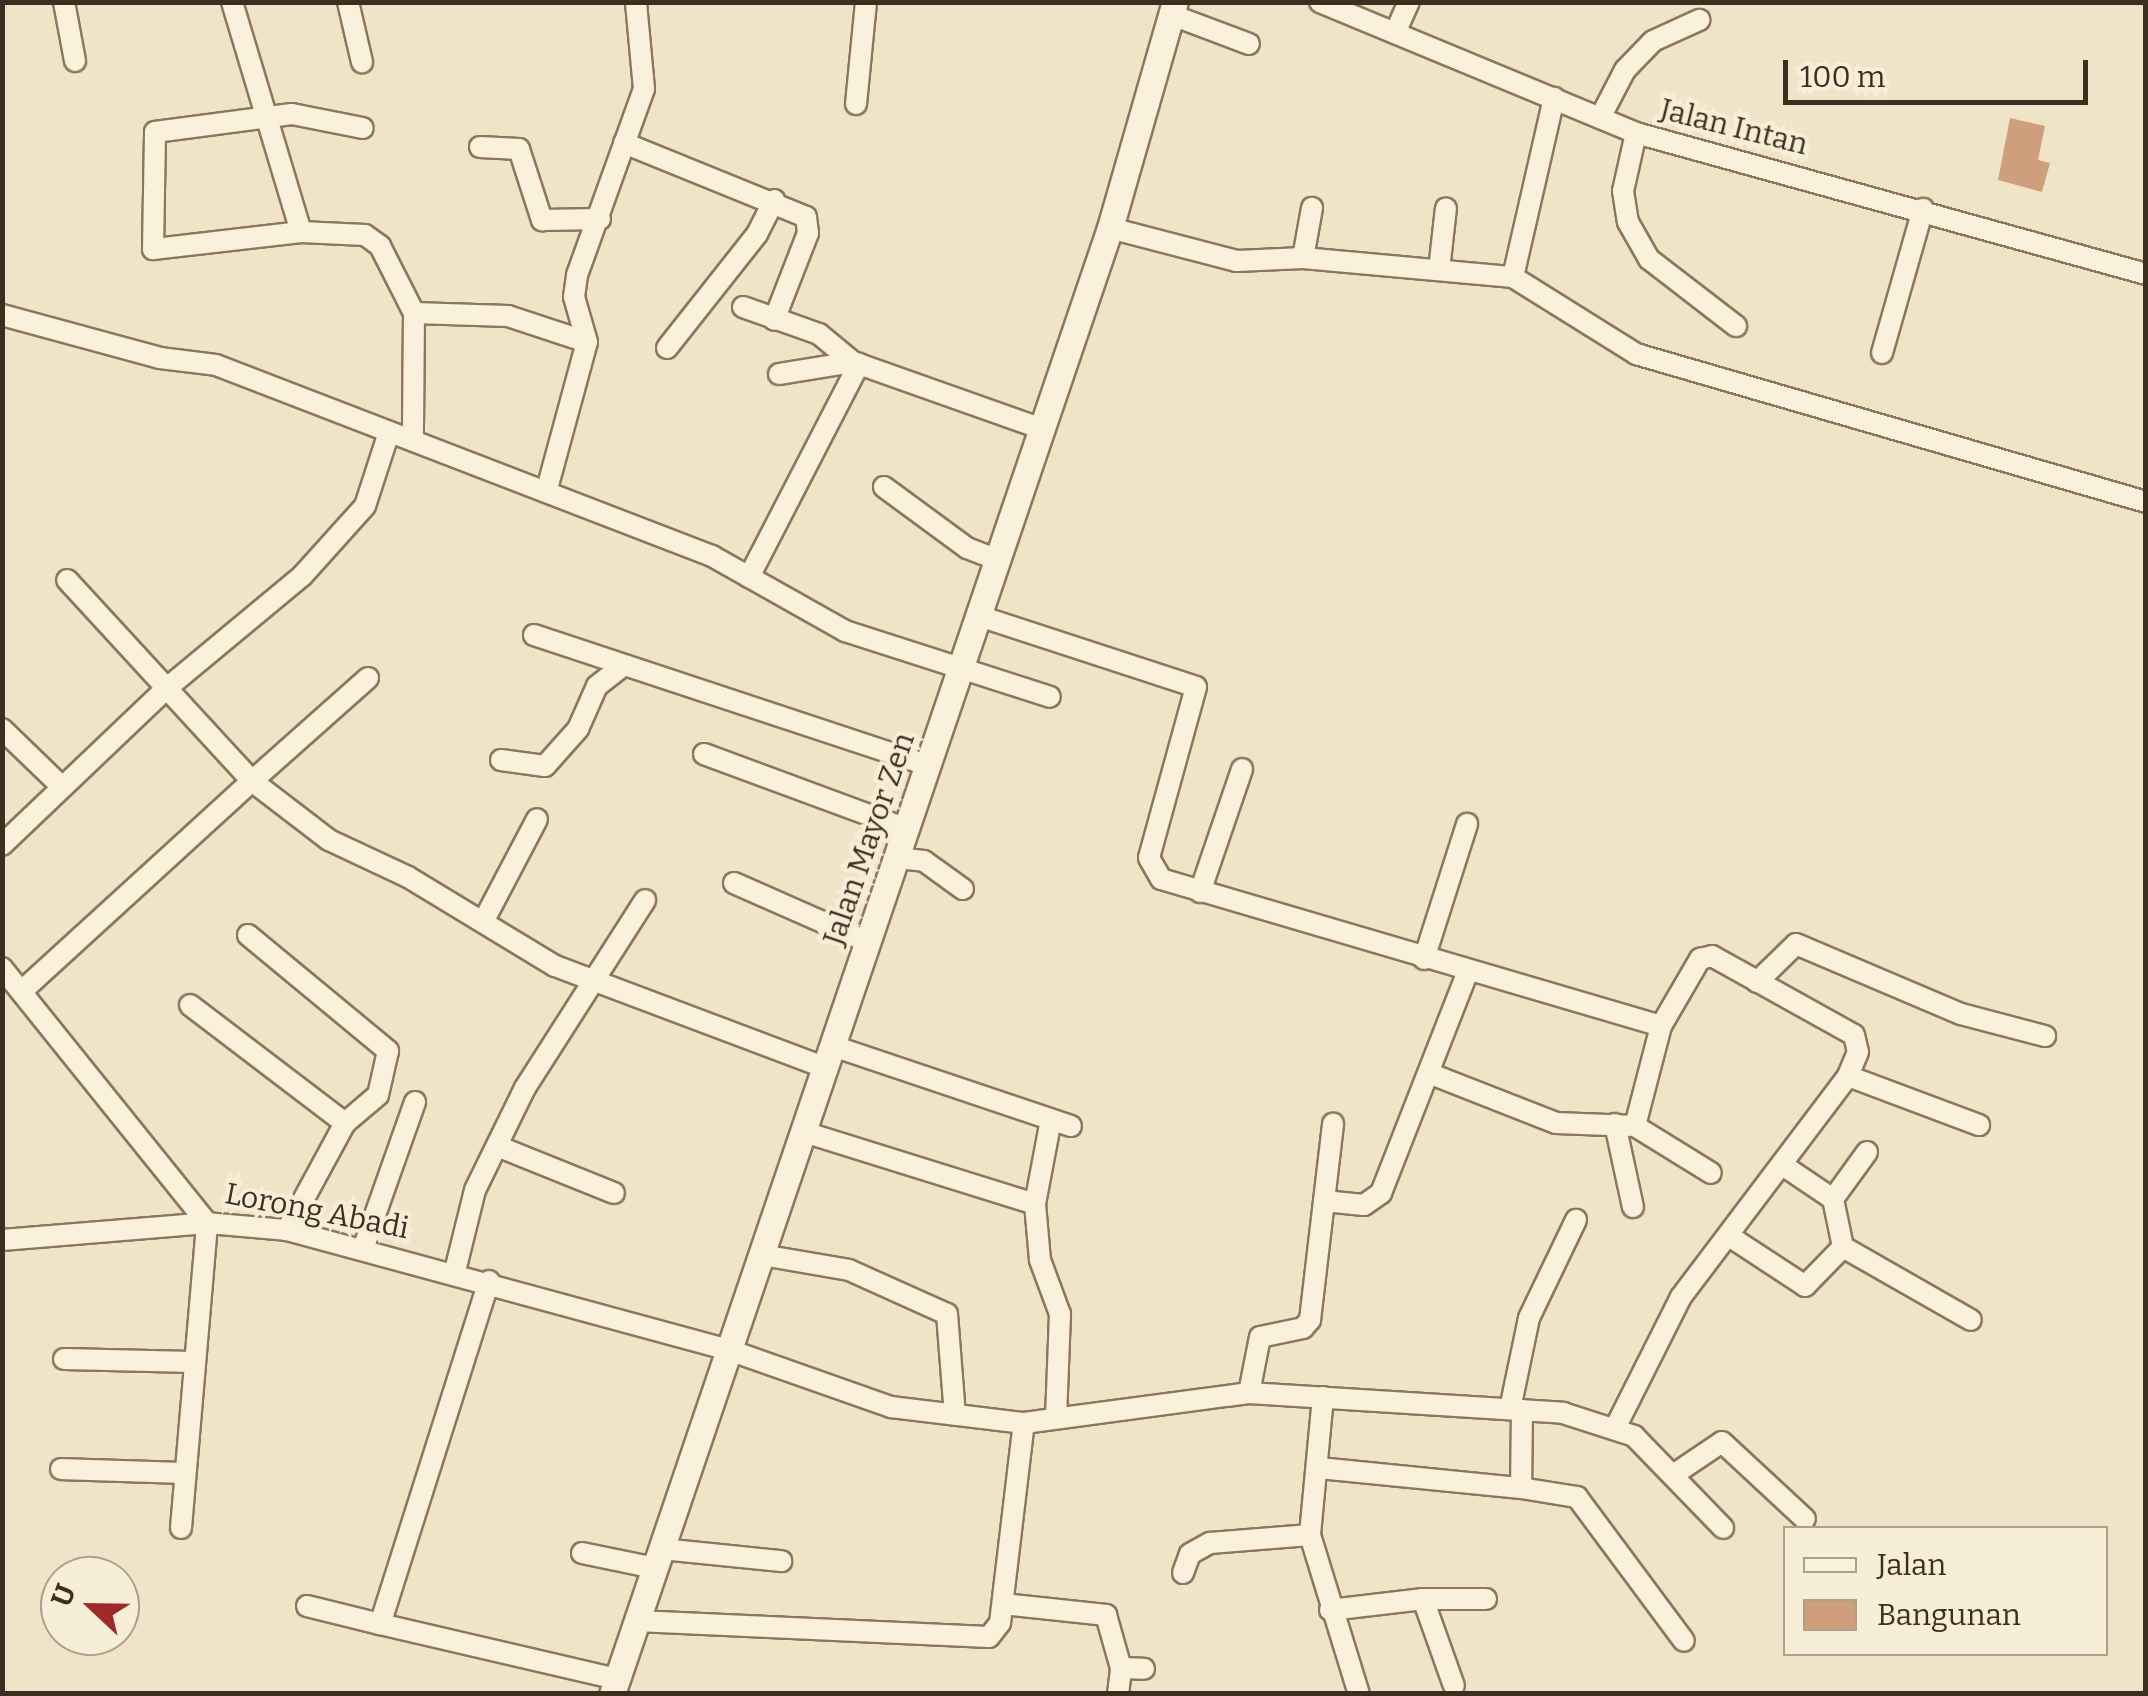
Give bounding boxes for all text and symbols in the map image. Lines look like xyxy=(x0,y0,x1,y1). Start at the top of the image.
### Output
scale bar xyxy=(1788,40,2093,102)
text: 100 m xyxy=(1800,59,1885,95)
street label: Jalan Intan xyxy=(1656,91,1812,163)
street label: Jalan Mayor Zen xyxy=(816,728,922,950)
street label: Lorong Abadi xyxy=(222,1176,412,1246)
legend xyxy=(1783,1526,2108,1656)
text: Jalan xyxy=(1877,1547,1946,1583)
north arrow xyxy=(40,1556,140,1656)
text: U xyxy=(44,1580,83,1611)
text: Bangunan xyxy=(1877,1597,2021,1633)

